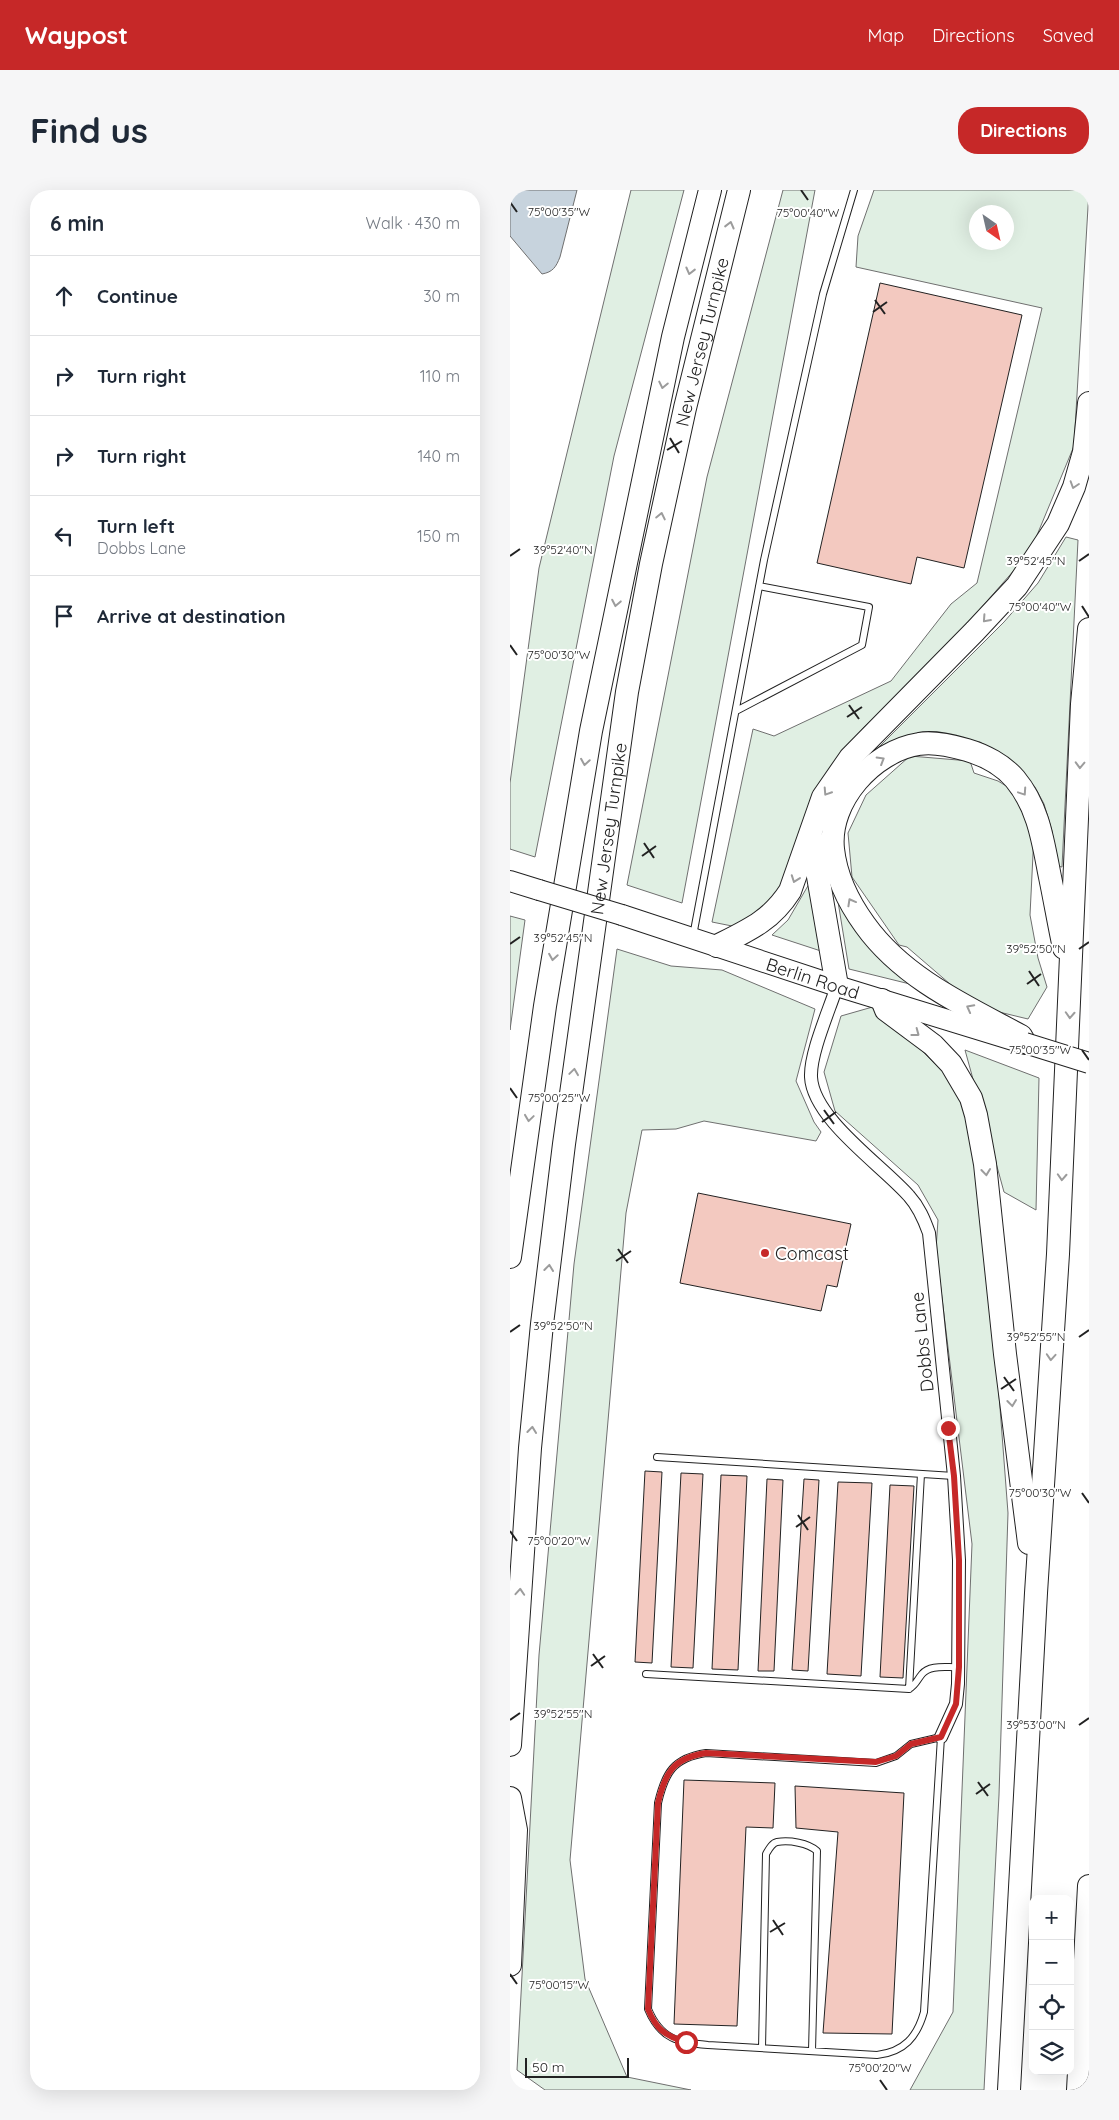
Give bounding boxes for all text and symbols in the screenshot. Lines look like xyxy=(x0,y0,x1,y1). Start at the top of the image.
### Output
text: Waypost xyxy=(25,20,128,50)
text: Map xyxy=(867,24,904,47)
text: Directions xyxy=(932,24,1015,47)
text: Saved xyxy=(1043,24,1094,47)
button: Directions xyxy=(958,107,1089,154)
text: Find us xyxy=(30,108,148,152)
text: 75°00'35"W xyxy=(528,204,591,219)
text: 75°00'40"W xyxy=(777,205,840,220)
north arrow xyxy=(969,205,1014,250)
text: 6 min xyxy=(50,210,104,236)
text: Walk · 430 m xyxy=(366,213,460,233)
one-way arrow xyxy=(724,220,735,229)
street label: New Jersey Turnpike xyxy=(670,255,733,429)
one-way arrow xyxy=(685,267,695,275)
icon: ahead xyxy=(50,282,78,310)
text: Continue xyxy=(97,284,178,308)
text: 30 m xyxy=(423,286,460,306)
icon: right xyxy=(50,362,78,390)
text: Turn right xyxy=(97,364,186,388)
text: 110 m xyxy=(420,366,460,386)
one-way arrow xyxy=(658,380,668,389)
icon: right xyxy=(50,442,78,470)
text: Turn right xyxy=(97,444,186,468)
text: 140 m xyxy=(417,446,460,466)
one-way arrow xyxy=(1070,480,1080,488)
one-way arrow xyxy=(656,512,666,521)
text: Turn left xyxy=(97,514,175,538)
icon: left xyxy=(50,522,78,550)
text: 150 m xyxy=(417,526,460,546)
text: Dobbs Lane xyxy=(97,538,186,558)
text: 39°52'40"N xyxy=(533,542,593,557)
text: 39°52'45"N xyxy=(1007,553,1065,568)
one-way arrow xyxy=(612,598,622,607)
text: 75°00'40"W xyxy=(1009,599,1072,614)
icon: arrive xyxy=(50,602,78,630)
text: Arrive at destination xyxy=(97,604,286,628)
one-way arrow xyxy=(983,614,992,623)
text: 75°00'30"W xyxy=(528,647,591,662)
street label: New Jersey Turnpike xyxy=(585,741,631,916)
one-way arrow xyxy=(875,756,884,766)
one-way arrow xyxy=(581,758,591,766)
one-way arrow xyxy=(1075,762,1085,769)
one-way arrow xyxy=(1017,786,1026,795)
one-way arrow xyxy=(824,787,834,796)
one-way arrow xyxy=(791,874,801,883)
one-way arrow xyxy=(847,899,857,908)
text: 39°52'45"N xyxy=(534,930,592,945)
text: 39°52'50"N xyxy=(1006,941,1066,956)
street label: Berlin Road xyxy=(763,952,862,1004)
one-way arrow xyxy=(549,953,559,961)
one-way arrow xyxy=(967,1005,976,1015)
one-way arrow xyxy=(1064,1011,1075,1019)
one-way arrow xyxy=(910,1027,919,1035)
text: 75°00'35"W xyxy=(1009,1042,1072,1057)
one-way arrow xyxy=(569,1068,579,1077)
text: 75°00'25"W xyxy=(528,1090,591,1105)
one-way arrow xyxy=(524,1114,535,1122)
one-way arrow xyxy=(980,1169,991,1177)
one-way arrow xyxy=(1056,1173,1067,1181)
place label: Comcast xyxy=(775,1242,849,1265)
marker: Comcast xyxy=(759,1247,771,1259)
one-way arrow xyxy=(543,1264,554,1272)
street label: Dobbs Lane xyxy=(905,1291,939,1393)
text: 39°52'50"N xyxy=(533,1318,593,1333)
text: 39°52'55"N xyxy=(1007,1329,1065,1344)
one-way arrow xyxy=(1046,1353,1057,1361)
one-way arrow xyxy=(1006,1399,1016,1408)
route end xyxy=(937,1417,960,1440)
one-way arrow xyxy=(526,1426,537,1434)
text: 75°00'30"W xyxy=(1009,1485,1072,1500)
text: 75°00'20"W xyxy=(527,1533,591,1548)
one-way arrow xyxy=(515,1588,526,1596)
text: 39°52'55"N xyxy=(534,1706,592,1721)
text: 39°53'00"N xyxy=(1006,1717,1066,1732)
map controls xyxy=(1029,1895,1074,2075)
button: + xyxy=(1029,1895,1074,1940)
button: − xyxy=(1029,1940,1074,1985)
text: 75°00'15"W xyxy=(529,1977,590,1992)
button: locate xyxy=(1029,1985,1074,2030)
button: layers xyxy=(1029,2030,1074,2075)
route start xyxy=(675,2031,698,2054)
scale bar xyxy=(525,2055,629,2078)
text: 50 m xyxy=(532,2058,565,2076)
text: 75°00'20"W xyxy=(848,2060,912,2075)

